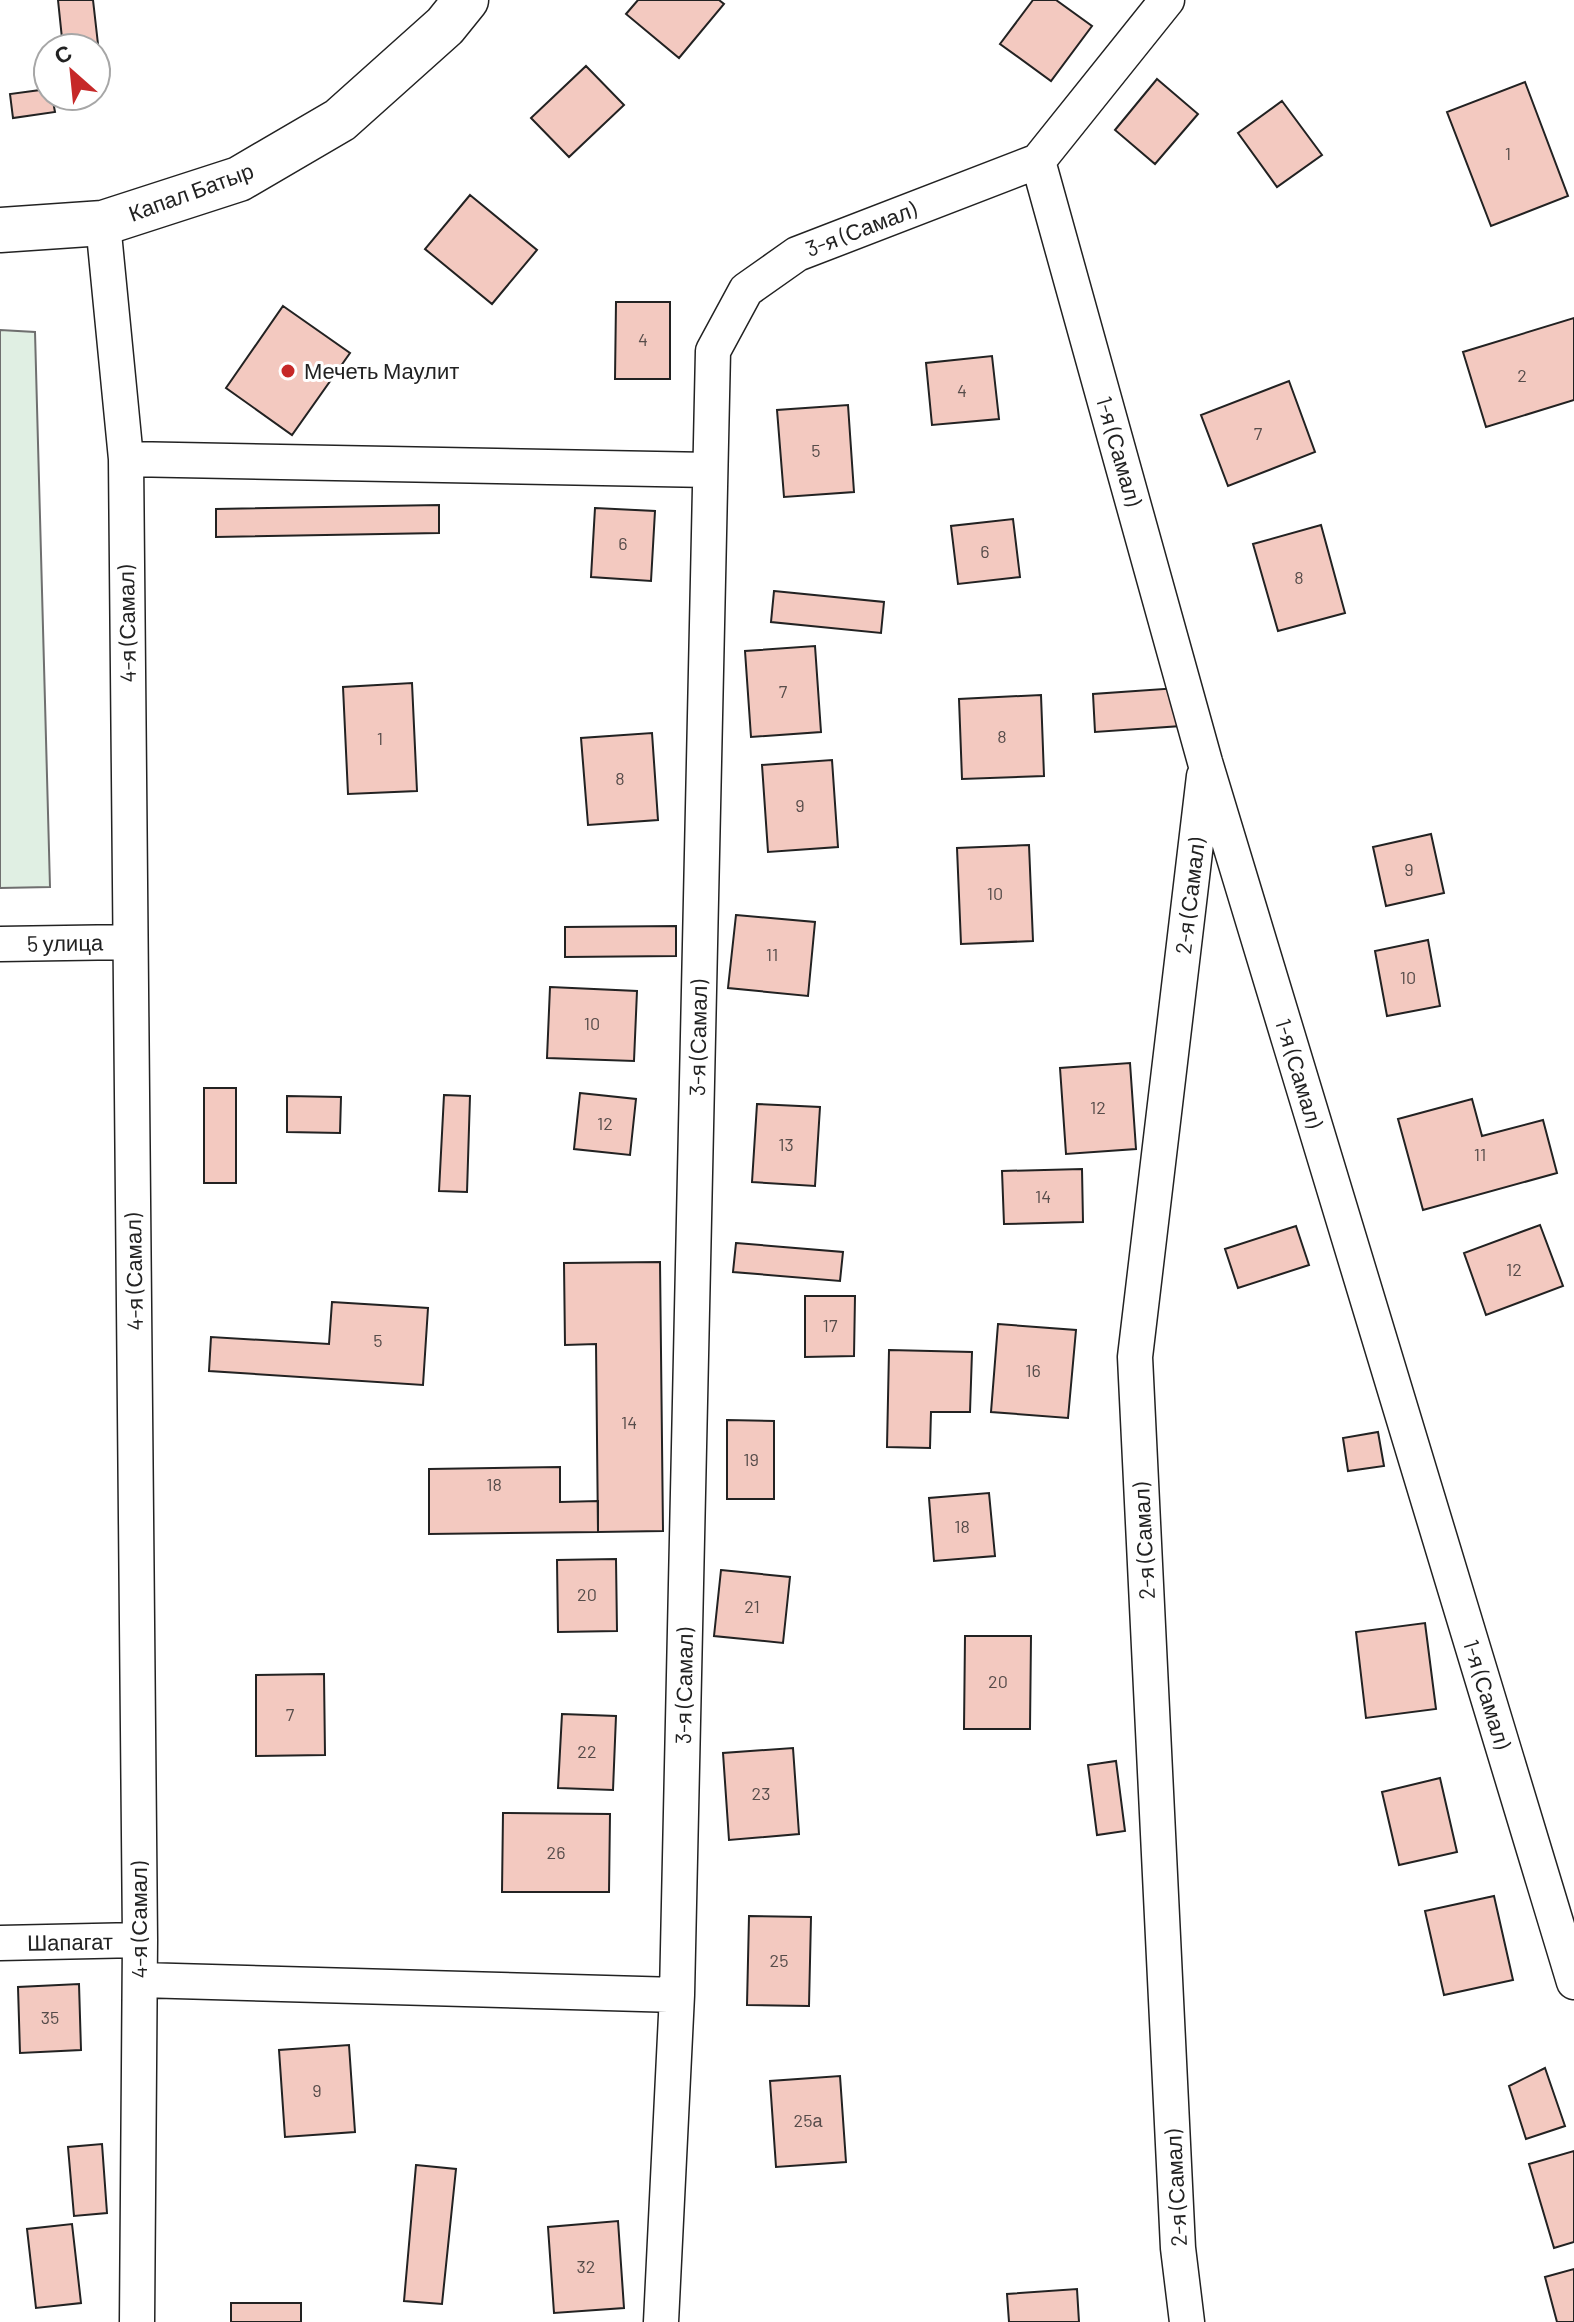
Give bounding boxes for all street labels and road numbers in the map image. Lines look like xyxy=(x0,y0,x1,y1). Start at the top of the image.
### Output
street label: Капал Батыр xyxy=(125,156,257,227)
street label: 3-я (Самал) xyxy=(802,195,920,261)
street label: 1-я (Самал) xyxy=(1092,393,1148,509)
street label: 4-я (Самал) xyxy=(112,565,140,683)
street label: 2-я (Самал) xyxy=(1169,836,1209,955)
street label: 5 улица xyxy=(27,928,104,957)
street label: 3-я (Самал) xyxy=(683,979,711,1096)
street label: 1-я (Самал) xyxy=(1271,1015,1329,1131)
street label: 4-я (Самал) xyxy=(119,1213,147,1331)
street label: 2-я (Самал) xyxy=(1127,1482,1159,1600)
street label: 3-я (Самал) xyxy=(669,1627,697,1744)
street label: 1-я (Самал) xyxy=(1459,1636,1517,1752)
street label: 4-я (Самал) xyxy=(125,1861,151,1979)
street label: Шапагат xyxy=(27,1927,113,1955)
street label: 2-я (Самал) xyxy=(1159,2129,1191,2247)

